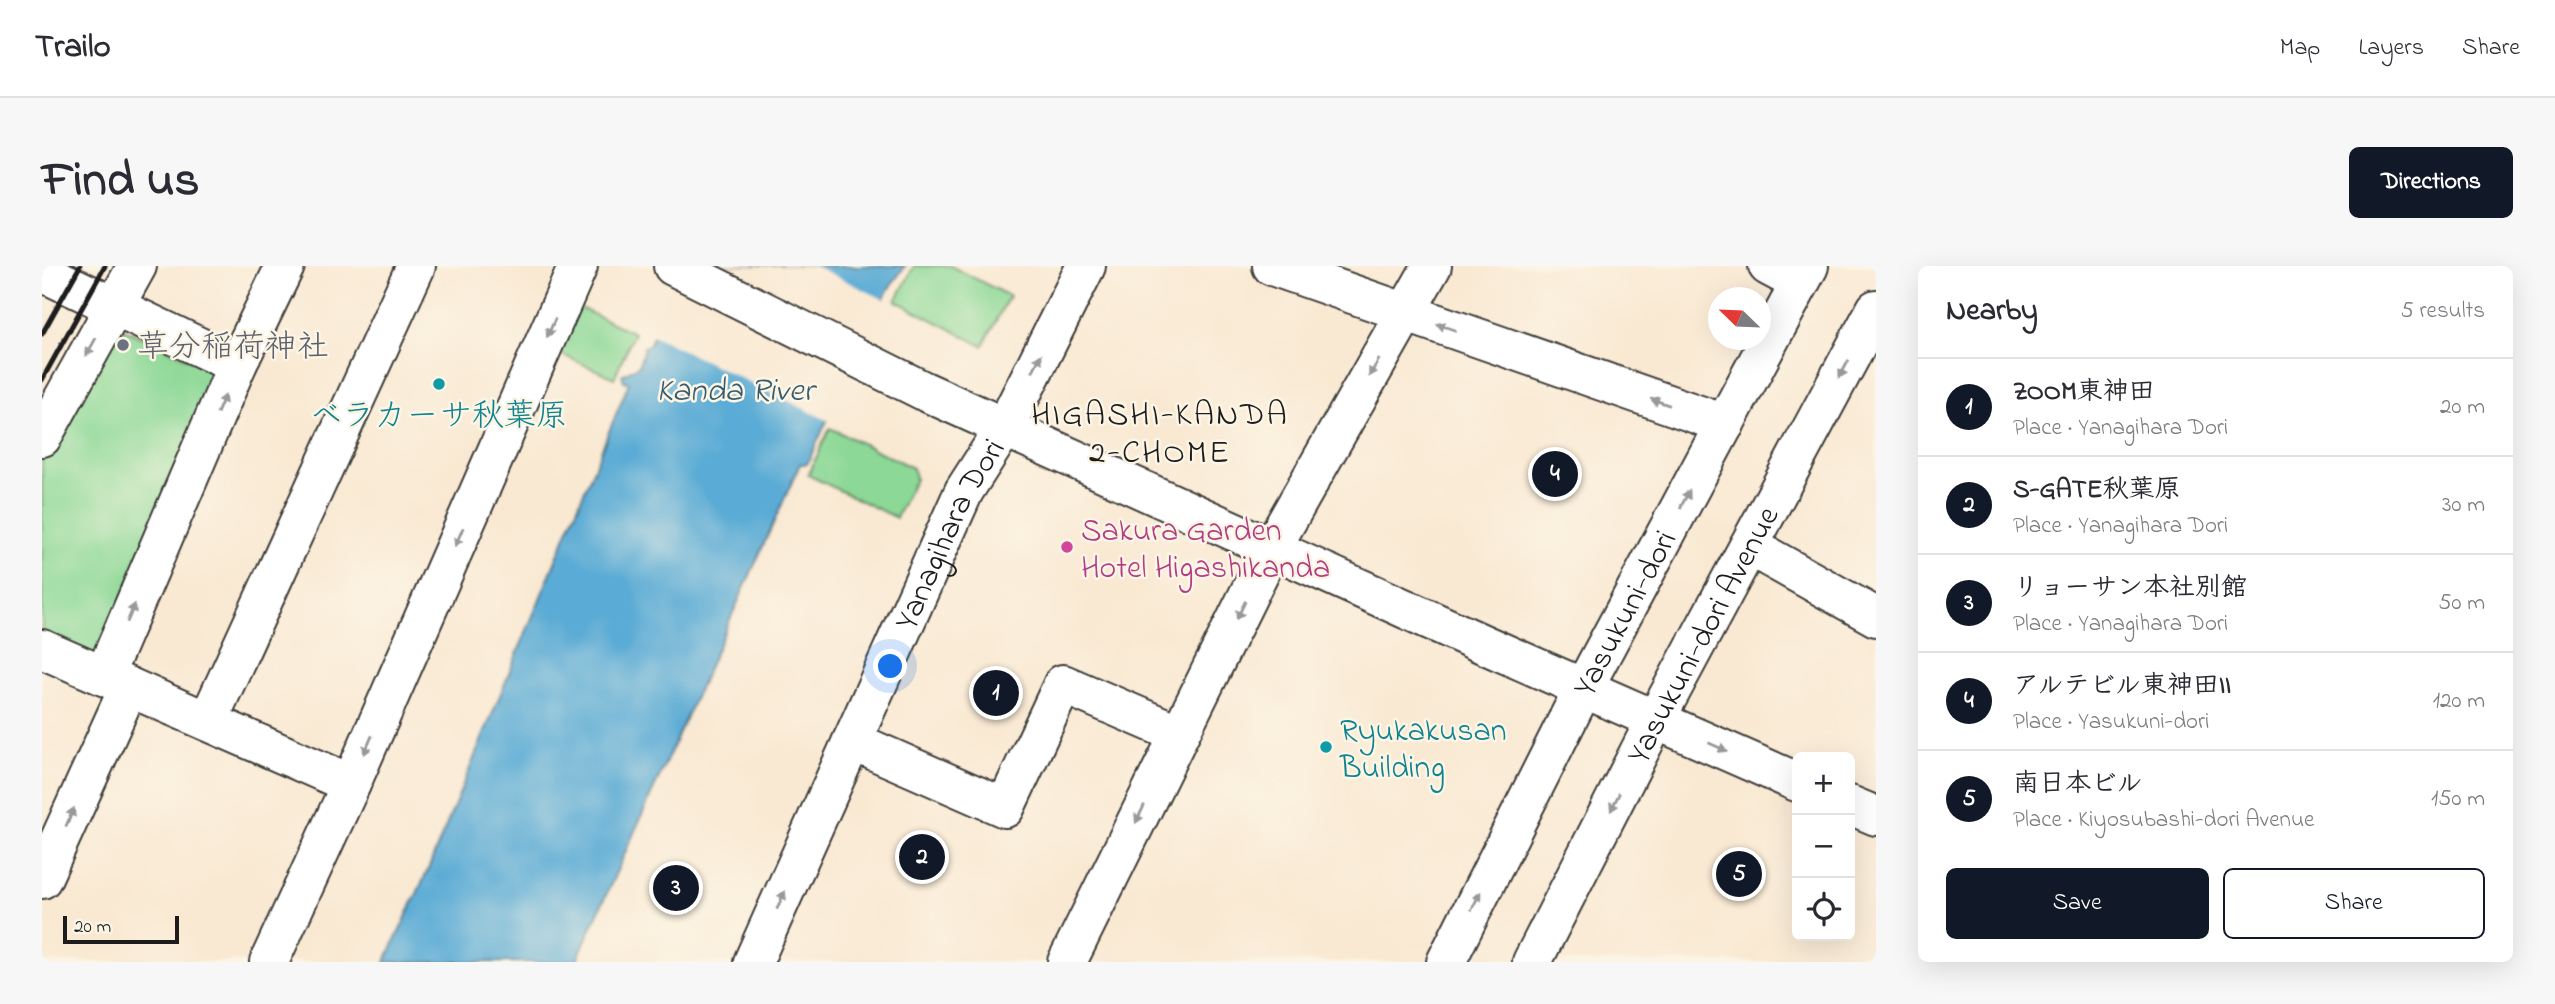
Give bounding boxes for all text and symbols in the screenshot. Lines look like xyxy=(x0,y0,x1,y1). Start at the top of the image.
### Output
text: Trailo xyxy=(35,24,111,72)
text: Map xyxy=(2280,31,2320,66)
text: Layers xyxy=(2358,31,2424,66)
text: Share xyxy=(2462,31,2520,66)
text: Find us xyxy=(42,146,199,218)
button: Directions xyxy=(2349,147,2513,218)
north arrow xyxy=(1708,287,1771,350)
text: Nearby xyxy=(1946,290,2038,334)
text: 5 results xyxy=(2401,295,2485,328)
one-way arrow xyxy=(545,318,556,339)
one-way arrow xyxy=(1435,321,1456,332)
place label: 草分稲荷神社 xyxy=(137,325,329,372)
one-way arrow xyxy=(85,337,97,357)
marker: 草分稲荷神社 xyxy=(115,337,131,353)
one-way arrow xyxy=(1031,353,1042,373)
one-way arrow xyxy=(1369,358,1381,378)
one-way arrow xyxy=(1838,360,1850,380)
water label: Kanda River xyxy=(656,368,818,416)
text: ZOOM東神田 xyxy=(2013,374,2155,412)
marker: ベラカーサ秋葉原 xyxy=(431,376,447,392)
text: 1 xyxy=(1965,391,1973,424)
text: 20 m xyxy=(2440,391,2485,424)
district label: HIGASHI-KANDA 2-CHOME xyxy=(1031,392,1289,478)
one-way arrow xyxy=(215,394,226,415)
place label: ベラカーサ秋葉原 xyxy=(310,394,568,441)
one-way arrow xyxy=(1650,396,1671,407)
text: Place · Yanagihara Dori xyxy=(2013,412,2228,445)
street label: Yanagihara Dori xyxy=(885,430,1019,638)
pin: 4 xyxy=(1532,448,1578,500)
text: S-GATE秋葉原 xyxy=(2013,472,2180,510)
one-way arrow xyxy=(1679,489,1691,509)
text: 2 xyxy=(1963,489,1975,522)
text: 30 m xyxy=(2442,489,2485,522)
street label: Yasukuni-dori Avenue xyxy=(1617,498,1793,773)
place label: Sakura Garden Hotel Higashikanda xyxy=(1081,509,1330,593)
text: Place · Yanagihara Dori xyxy=(2013,510,2228,543)
street label: Yasukuni-dori xyxy=(1563,523,1691,706)
one-way arrow xyxy=(454,527,465,548)
marker: Sakura Garden Hotel Higashikanda xyxy=(1059,539,1075,555)
text: リョーサン本社別館 xyxy=(2013,570,2247,608)
text: 3 xyxy=(1964,587,1974,620)
text: 50 m xyxy=(2438,587,2485,620)
one-way arrow xyxy=(1235,600,1246,620)
one-way arrow xyxy=(126,603,137,624)
text: Place · Yanagihara Dori xyxy=(2013,608,2228,641)
your location xyxy=(873,649,907,683)
pin: 1 xyxy=(973,667,1019,719)
text: アルテビル東神田II xyxy=(2013,668,2231,706)
text: 4 xyxy=(1964,685,1974,718)
text: 120 m xyxy=(2433,685,2485,718)
text: Place · Yasukuni-dori xyxy=(2013,706,2209,739)
place label: Ryukakusan Building xyxy=(1339,709,1507,793)
one-way arrow xyxy=(362,735,373,756)
marker: Ryukakusan Building xyxy=(1318,739,1334,755)
one-way arrow xyxy=(1708,741,1728,753)
map controls xyxy=(1792,752,1855,941)
button: + xyxy=(1792,752,1855,815)
text: 南日本ビル xyxy=(2013,766,2142,804)
text: 5 xyxy=(1962,783,1976,816)
text: 150 m xyxy=(2431,783,2485,816)
one-way arrow xyxy=(1609,792,1620,812)
one-way arrow xyxy=(1134,804,1145,824)
text: Place · Kiyosubashi-dori Avenue xyxy=(2013,804,2314,837)
one-way arrow xyxy=(64,807,76,827)
button: − xyxy=(1792,815,1855,878)
pin: 2 xyxy=(899,831,945,883)
pin: 5 xyxy=(1716,848,1762,900)
pin: 3 xyxy=(653,862,699,914)
button: Save xyxy=(1946,868,2209,939)
button: Share xyxy=(2223,868,2485,939)
button: locate xyxy=(1792,878,1855,941)
one-way arrow xyxy=(775,890,787,910)
one-way arrow xyxy=(1471,891,1482,911)
scale bar xyxy=(63,913,178,945)
text: 20 m xyxy=(74,914,111,941)

